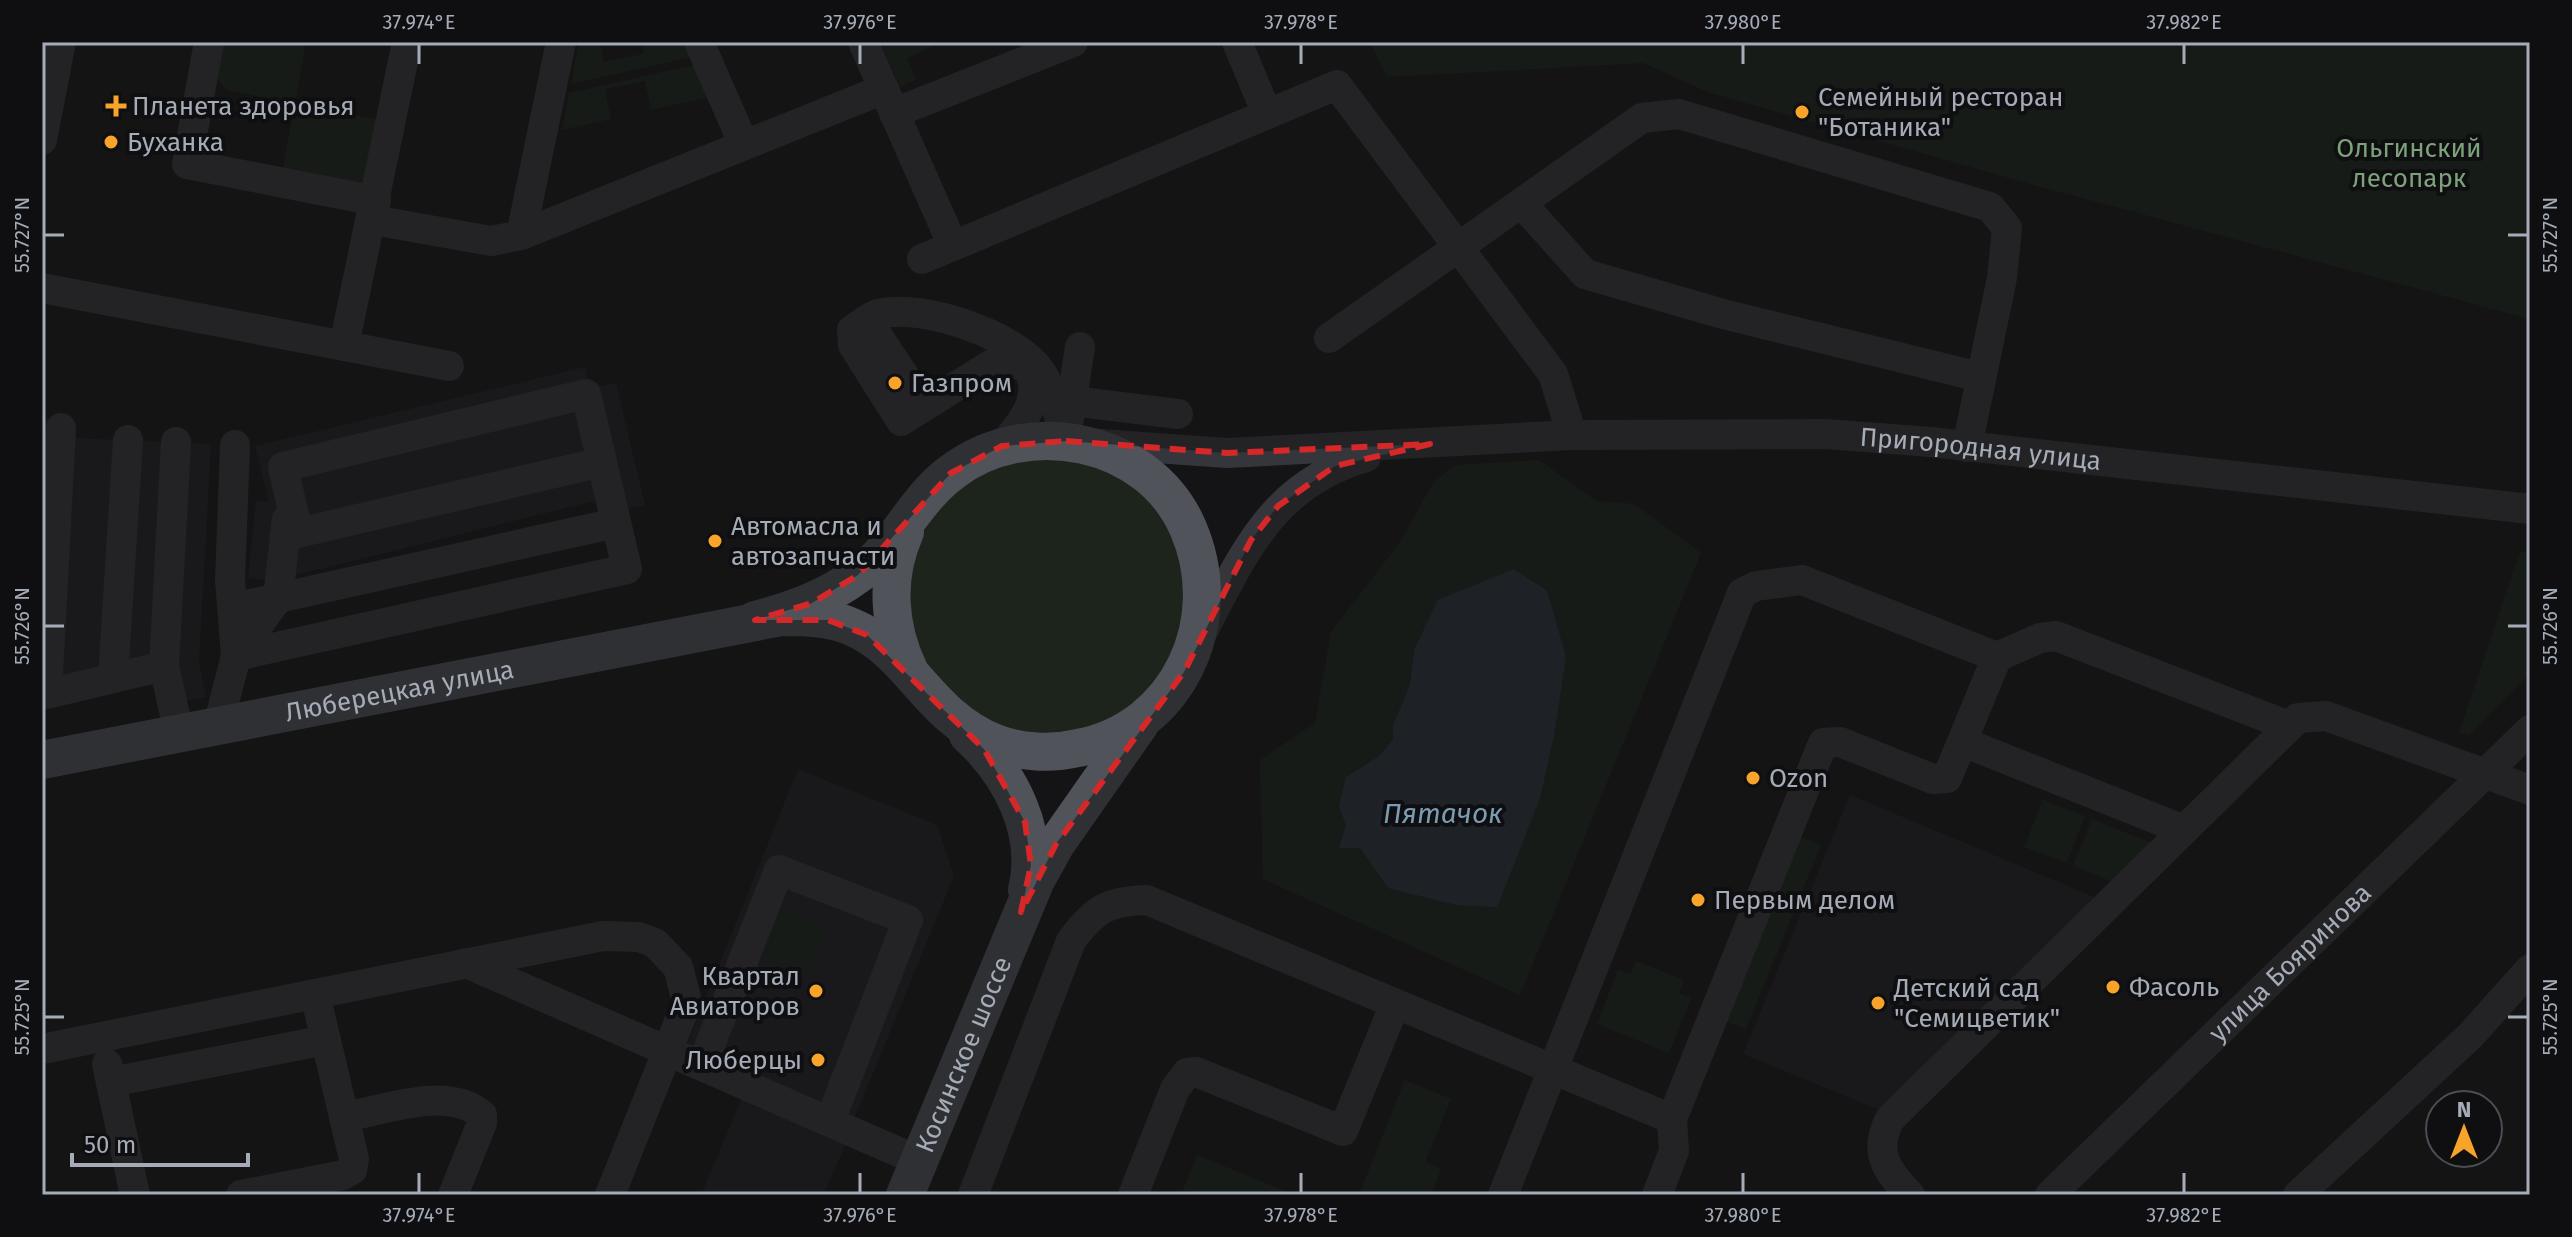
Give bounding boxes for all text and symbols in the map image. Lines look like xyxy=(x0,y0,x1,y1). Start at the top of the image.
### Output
text: 37.974°E xyxy=(382,10,456,34)
text: 37.976°E xyxy=(823,10,897,34)
text: 37.978°E xyxy=(1264,10,1338,34)
text: 37.980°E xyxy=(1705,10,1781,34)
text: 37.982°E xyxy=(2146,10,2222,34)
place label: Семейный ресторан "Ботаника" xyxy=(1818,82,2063,143)
place label: Планета здоровья xyxy=(132,91,355,122)
marker: Планета здоровья xyxy=(107,97,125,115)
marker: Семейный ресторан "Ботаника" xyxy=(1793,103,1811,121)
place label: Буханка xyxy=(127,127,224,158)
marker: Буханка xyxy=(102,133,120,151)
park label: Ольгинский лесопарк xyxy=(2336,133,2482,194)
text: 55.727°N xyxy=(10,197,34,273)
text: 55.727°N xyxy=(2538,197,2562,273)
place label: Газпром xyxy=(911,368,1012,399)
marker: Газпром xyxy=(886,374,904,392)
street label: Пригородная улица xyxy=(1859,421,2103,476)
place label: Автомасла и автозапчасти xyxy=(731,511,895,572)
marker: Автомасла и автозапчасти xyxy=(706,532,724,550)
text: 55.726°N xyxy=(10,587,34,665)
text: 55.726°N xyxy=(2538,587,2562,665)
street label: Люберецкая улица xyxy=(282,654,517,728)
place label: Ozon xyxy=(1769,763,1828,794)
marker: Ozon xyxy=(1744,769,1762,787)
water label: Пятачок xyxy=(1383,797,1503,830)
street label: улица Бояринова xyxy=(2202,877,2378,1048)
place label: Первым делом xyxy=(1714,885,1895,916)
marker: Первым делом xyxy=(1689,891,1707,909)
street label: Косинское шоссе xyxy=(909,952,1018,1157)
place label: Квартал Авиаторов xyxy=(670,961,800,1022)
place label: Фасоль xyxy=(2129,972,2219,1003)
place label: Детский сад "Семицветик" xyxy=(1893,973,2060,1034)
text: 55.725°N xyxy=(10,978,34,1056)
marker: Фасоль xyxy=(2104,978,2122,996)
text: 55.725°N xyxy=(2538,978,2562,1056)
marker: Квартал Авиаторов xyxy=(807,982,825,1000)
marker: Детский сад "Семицветик" xyxy=(1869,994,1887,1012)
place label: Люберцы xyxy=(685,1045,802,1076)
marker: Люберцы xyxy=(809,1051,827,1069)
north arrow xyxy=(2424,1089,2504,1169)
text: N xyxy=(2457,1096,2471,1123)
scale bar xyxy=(72,1117,248,1167)
text: 50 m xyxy=(84,1131,136,1159)
text: 37.974°E xyxy=(382,1203,456,1227)
text: 37.976°E xyxy=(823,1203,897,1227)
text: 37.978°E xyxy=(1264,1203,1338,1227)
text: 37.980°E xyxy=(1705,1203,1781,1227)
text: 37.982°E xyxy=(2146,1203,2222,1227)

